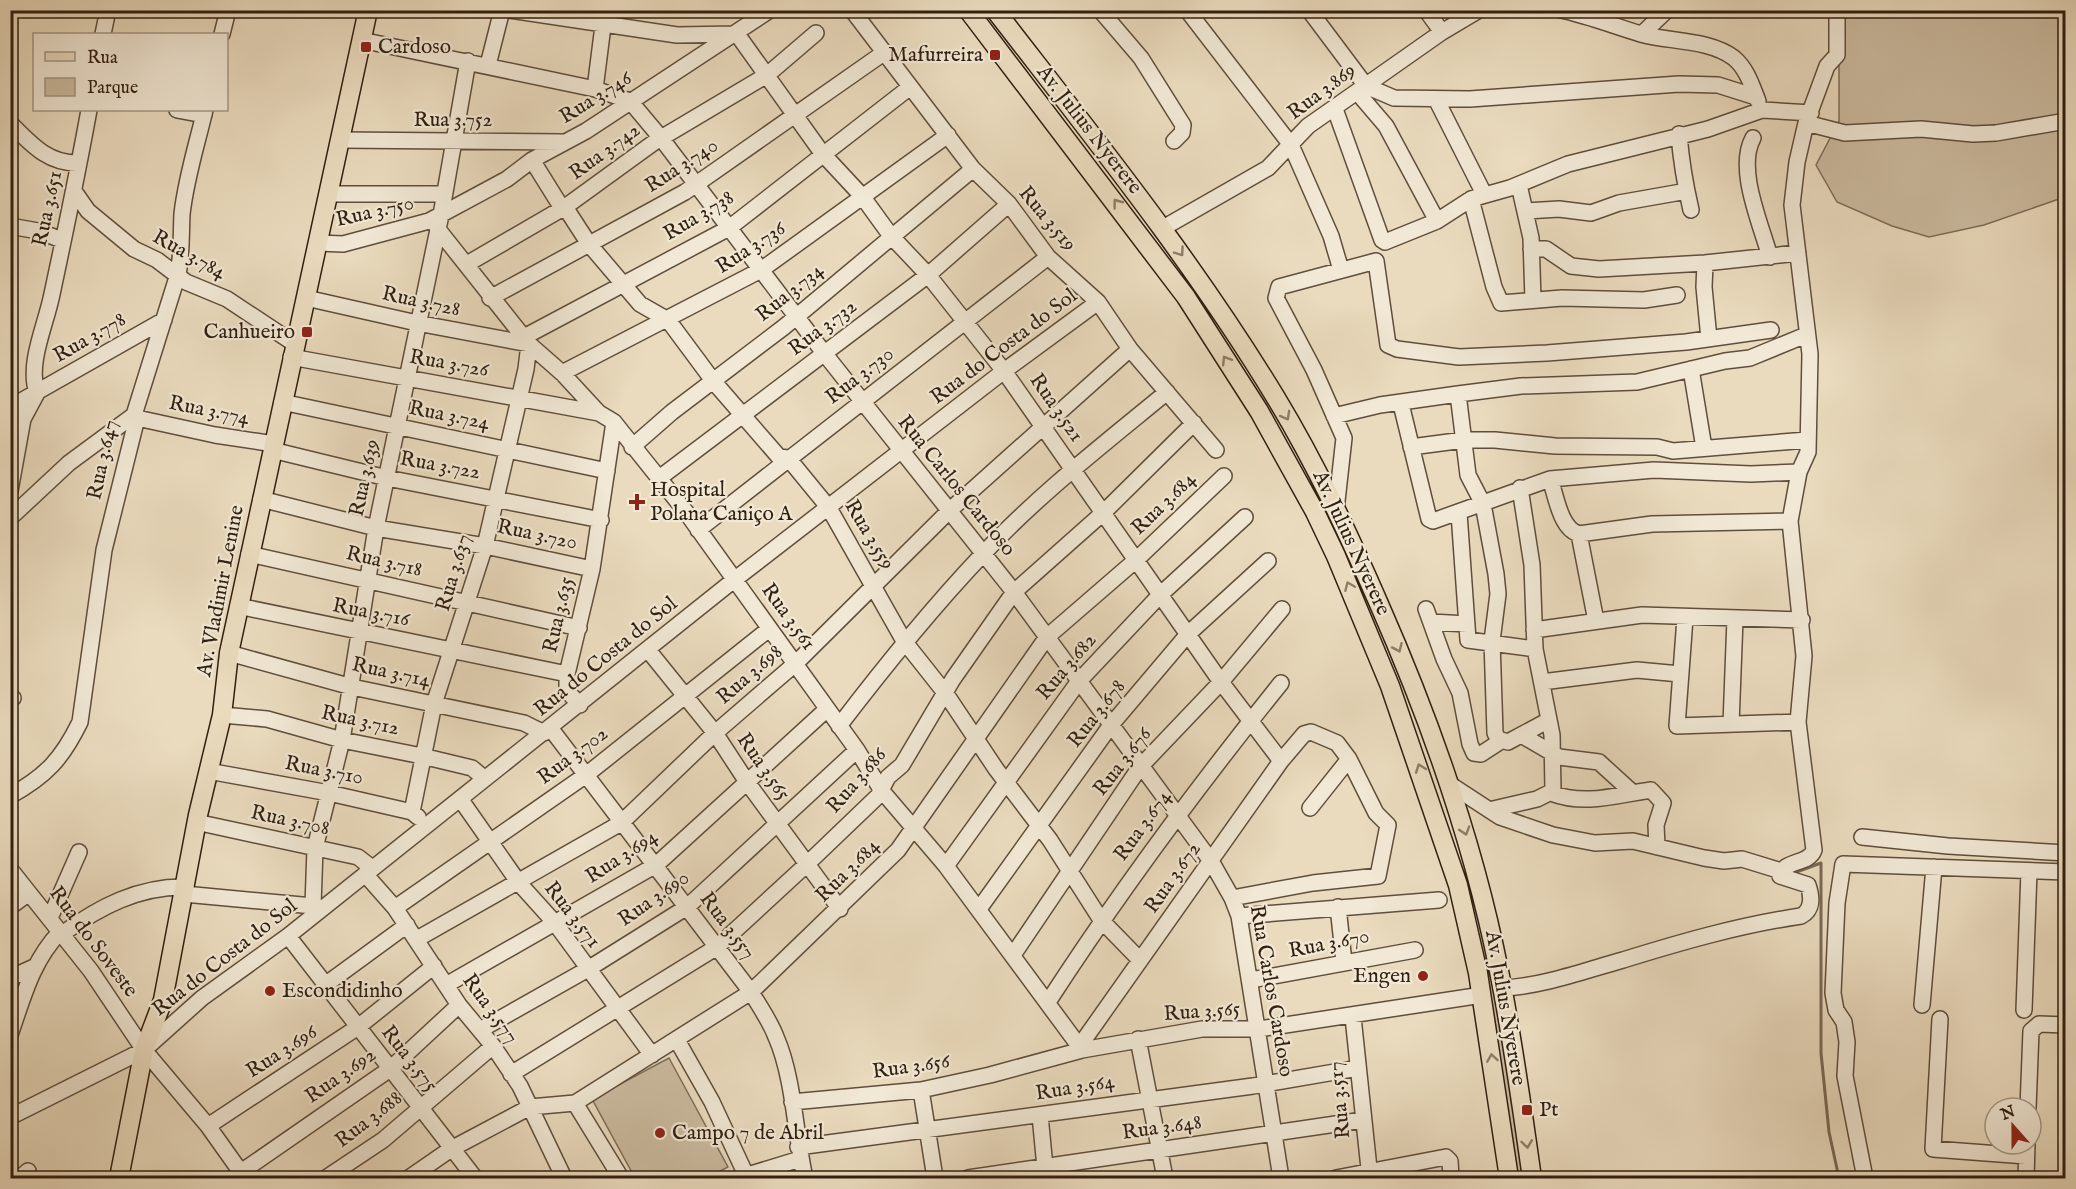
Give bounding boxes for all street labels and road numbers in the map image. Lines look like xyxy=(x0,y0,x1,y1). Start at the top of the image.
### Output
street label: Rua 3.869 xyxy=(1282,57,1362,127)
street label: Av. Julius Nyerere xyxy=(1029,59,1148,200)
street label: Rua 3.746 xyxy=(555,65,638,131)
street label: Rua 3.752 xyxy=(414,107,493,134)
street label: Rua 3.742 xyxy=(564,117,646,187)
street label: Rua 3.740 xyxy=(640,132,724,200)
street label: Rua 3.651 xyxy=(27,169,69,249)
street label: Rua 3.519 xyxy=(1012,181,1082,257)
street label: Rua 3.738 xyxy=(659,184,739,248)
street label: Rua 3.750 xyxy=(333,190,417,234)
street label: Rua 3.736 xyxy=(711,215,792,281)
street label: Rua 3.784 xyxy=(147,224,231,287)
street label: Rua 3.734 xyxy=(751,257,830,329)
street label: Rua 3.728 xyxy=(379,281,463,323)
street label: Rua do Costa do Sol xyxy=(925,283,1083,411)
street label: Rua 3.732 xyxy=(783,293,863,363)
street label: Rua 3.778 xyxy=(49,306,131,370)
street label: Rua 3.730 xyxy=(820,341,900,411)
street label: Rua 3.726 xyxy=(407,344,492,384)
street label: Rua 3.521 xyxy=(1023,368,1089,448)
street label: Rua 3.774 xyxy=(166,390,252,432)
street label: Rua 3.724 xyxy=(406,395,492,437)
street label: Rua Carlos Cardoso xyxy=(891,410,1021,562)
street label: Rua 3.647 xyxy=(81,418,125,502)
street label: Rua 3.639 xyxy=(344,437,386,519)
street label: Rua 3.722 xyxy=(398,446,482,486)
street label: Av. Julius Nyerere xyxy=(1305,465,1397,620)
street label: Rua 3.684 xyxy=(1126,466,1203,542)
street label: Rua 3.559 xyxy=(838,495,900,575)
street label: Av. Vladimir Lenine xyxy=(191,503,251,680)
street label: Rua 3.720 xyxy=(494,513,580,557)
street label: Rua 3.637 xyxy=(430,531,478,615)
street label: Rua 3.718 xyxy=(343,540,425,584)
street label: Rua 3.635 xyxy=(537,574,581,656)
street label: Rua 3.561 xyxy=(754,578,822,656)
street label: Rua do Costa do Sol xyxy=(529,591,683,723)
street label: Rua 3.716 xyxy=(330,592,413,634)
street label: Rua 3.682 xyxy=(1031,628,1103,706)
street label: Rua 3.698 xyxy=(711,639,789,711)
street label: Rua 3.714 xyxy=(349,652,433,695)
street label: Rua 3.678 xyxy=(1062,674,1132,754)
street label: Rua 3.712 xyxy=(318,700,402,742)
street label: Rua 3.702 xyxy=(532,721,614,791)
street label: Rua 3.676 xyxy=(1088,721,1159,802)
street label: Rua 3.565 xyxy=(730,728,796,807)
street label: Rua 3.686 xyxy=(821,742,894,820)
street label: Rua 3.710 xyxy=(282,750,366,792)
street label: Rua 3.674 xyxy=(1108,784,1178,867)
street label: Rua 3.708 xyxy=(248,799,332,843)
street label: Rua 3.694 xyxy=(581,823,664,890)
street label: Rua 3.684 xyxy=(810,833,886,909)
street label: Rua 3.672 xyxy=(1139,837,1207,919)
street label: Rua 3.690 xyxy=(613,865,695,933)
street label: Rua 3.571 xyxy=(537,876,607,954)
street label: Rua do Soveste xyxy=(42,881,144,1003)
street label: Rua 3.557 xyxy=(693,887,761,965)
street label: Rua do Costa do Sol xyxy=(147,893,303,1023)
street label: Rua Carlos Cardoso xyxy=(1243,903,1299,1079)
street label: Rua 3.670 xyxy=(1286,923,1372,965)
street label: Av. Julius Nyerere xyxy=(1478,927,1532,1088)
street label: Rua 3.577 xyxy=(456,969,524,1049)
street label: Rua 3.565 xyxy=(1163,996,1242,1028)
street label: Rua 3.696 xyxy=(241,1018,324,1085)
street label: Rua 3.575 xyxy=(374,1020,444,1098)
street label: Rua 3.692 xyxy=(300,1042,382,1110)
street label: Rua 3.656 xyxy=(870,1048,953,1086)
street label: Rua 3.517 xyxy=(1322,1060,1358,1140)
street label: Rua 3.564 xyxy=(1034,1068,1117,1108)
street label: Rua 3.688 xyxy=(330,1085,408,1155)
street label: Rua 3.648 xyxy=(1120,1109,1204,1147)

